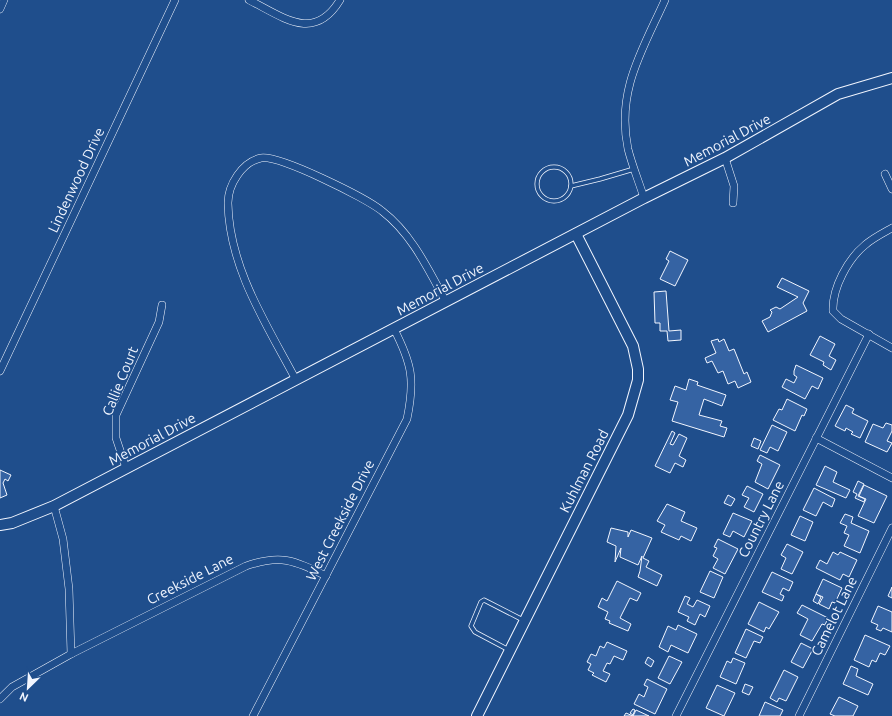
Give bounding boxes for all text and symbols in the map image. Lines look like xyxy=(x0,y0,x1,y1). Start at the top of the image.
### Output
street label: Memorial Drive xyxy=(681,110,773,170)
street label: Lindenwood Drive xyxy=(45,125,107,235)
street label: Memorial Drive xyxy=(394,259,486,319)
street label: Callie Court xyxy=(99,344,141,418)
street label: Memorial Drive xyxy=(106,409,198,469)
street label: Kuhlman Road xyxy=(556,427,612,515)
street label: West Creekside Drive xyxy=(303,457,377,583)
street label: Country Lane xyxy=(735,478,787,560)
street label: Creekside Lane xyxy=(144,550,236,608)
street label: Camelot Lane xyxy=(808,574,860,658)
north arrow xyxy=(8,668,48,708)
text: N xyxy=(18,690,30,704)

